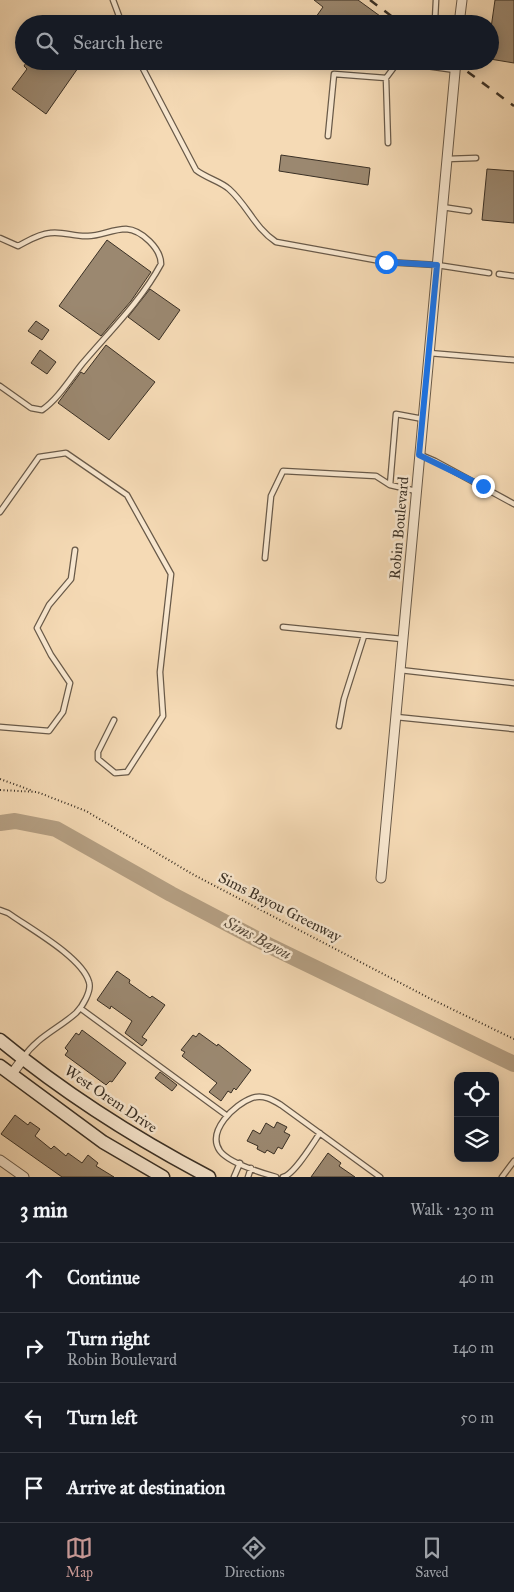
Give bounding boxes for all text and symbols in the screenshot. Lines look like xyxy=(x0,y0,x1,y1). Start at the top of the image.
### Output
search box xyxy=(15,15,499,70)
icon: search xyxy=(33,29,61,57)
text: Search here xyxy=(73,31,163,54)
route start xyxy=(375,251,398,274)
street label: Robin Boulevard xyxy=(386,475,413,580)
route end xyxy=(472,475,495,498)
street label: Sims Bayou Greenway xyxy=(215,868,345,946)
water label: Sims Bayou xyxy=(221,912,295,964)
street label: West Orem Drive xyxy=(61,1061,161,1137)
map controls xyxy=(454,1072,499,1162)
button: locate xyxy=(454,1072,499,1117)
button: layers xyxy=(454,1117,499,1162)
text: 3 min xyxy=(20,1197,68,1223)
text: Walk · 230 m xyxy=(410,1200,494,1219)
icon: ahead xyxy=(20,1264,48,1292)
text: Continue xyxy=(67,1266,140,1289)
text: 40 m xyxy=(459,1268,494,1287)
text: Turn right xyxy=(67,1327,150,1350)
icon: right xyxy=(20,1334,48,1362)
text: 140 m xyxy=(453,1338,494,1357)
text: Robin Boulevard xyxy=(67,1350,177,1369)
icon: left xyxy=(20,1404,48,1432)
text: Turn left xyxy=(67,1406,137,1429)
text: 50 m xyxy=(460,1408,494,1427)
icon: arrive xyxy=(20,1474,48,1502)
text: Arrive at destination xyxy=(67,1476,225,1499)
tab: Map xyxy=(65,1534,93,1581)
tab: Directions xyxy=(224,1534,285,1581)
tab: Saved xyxy=(415,1534,449,1581)

